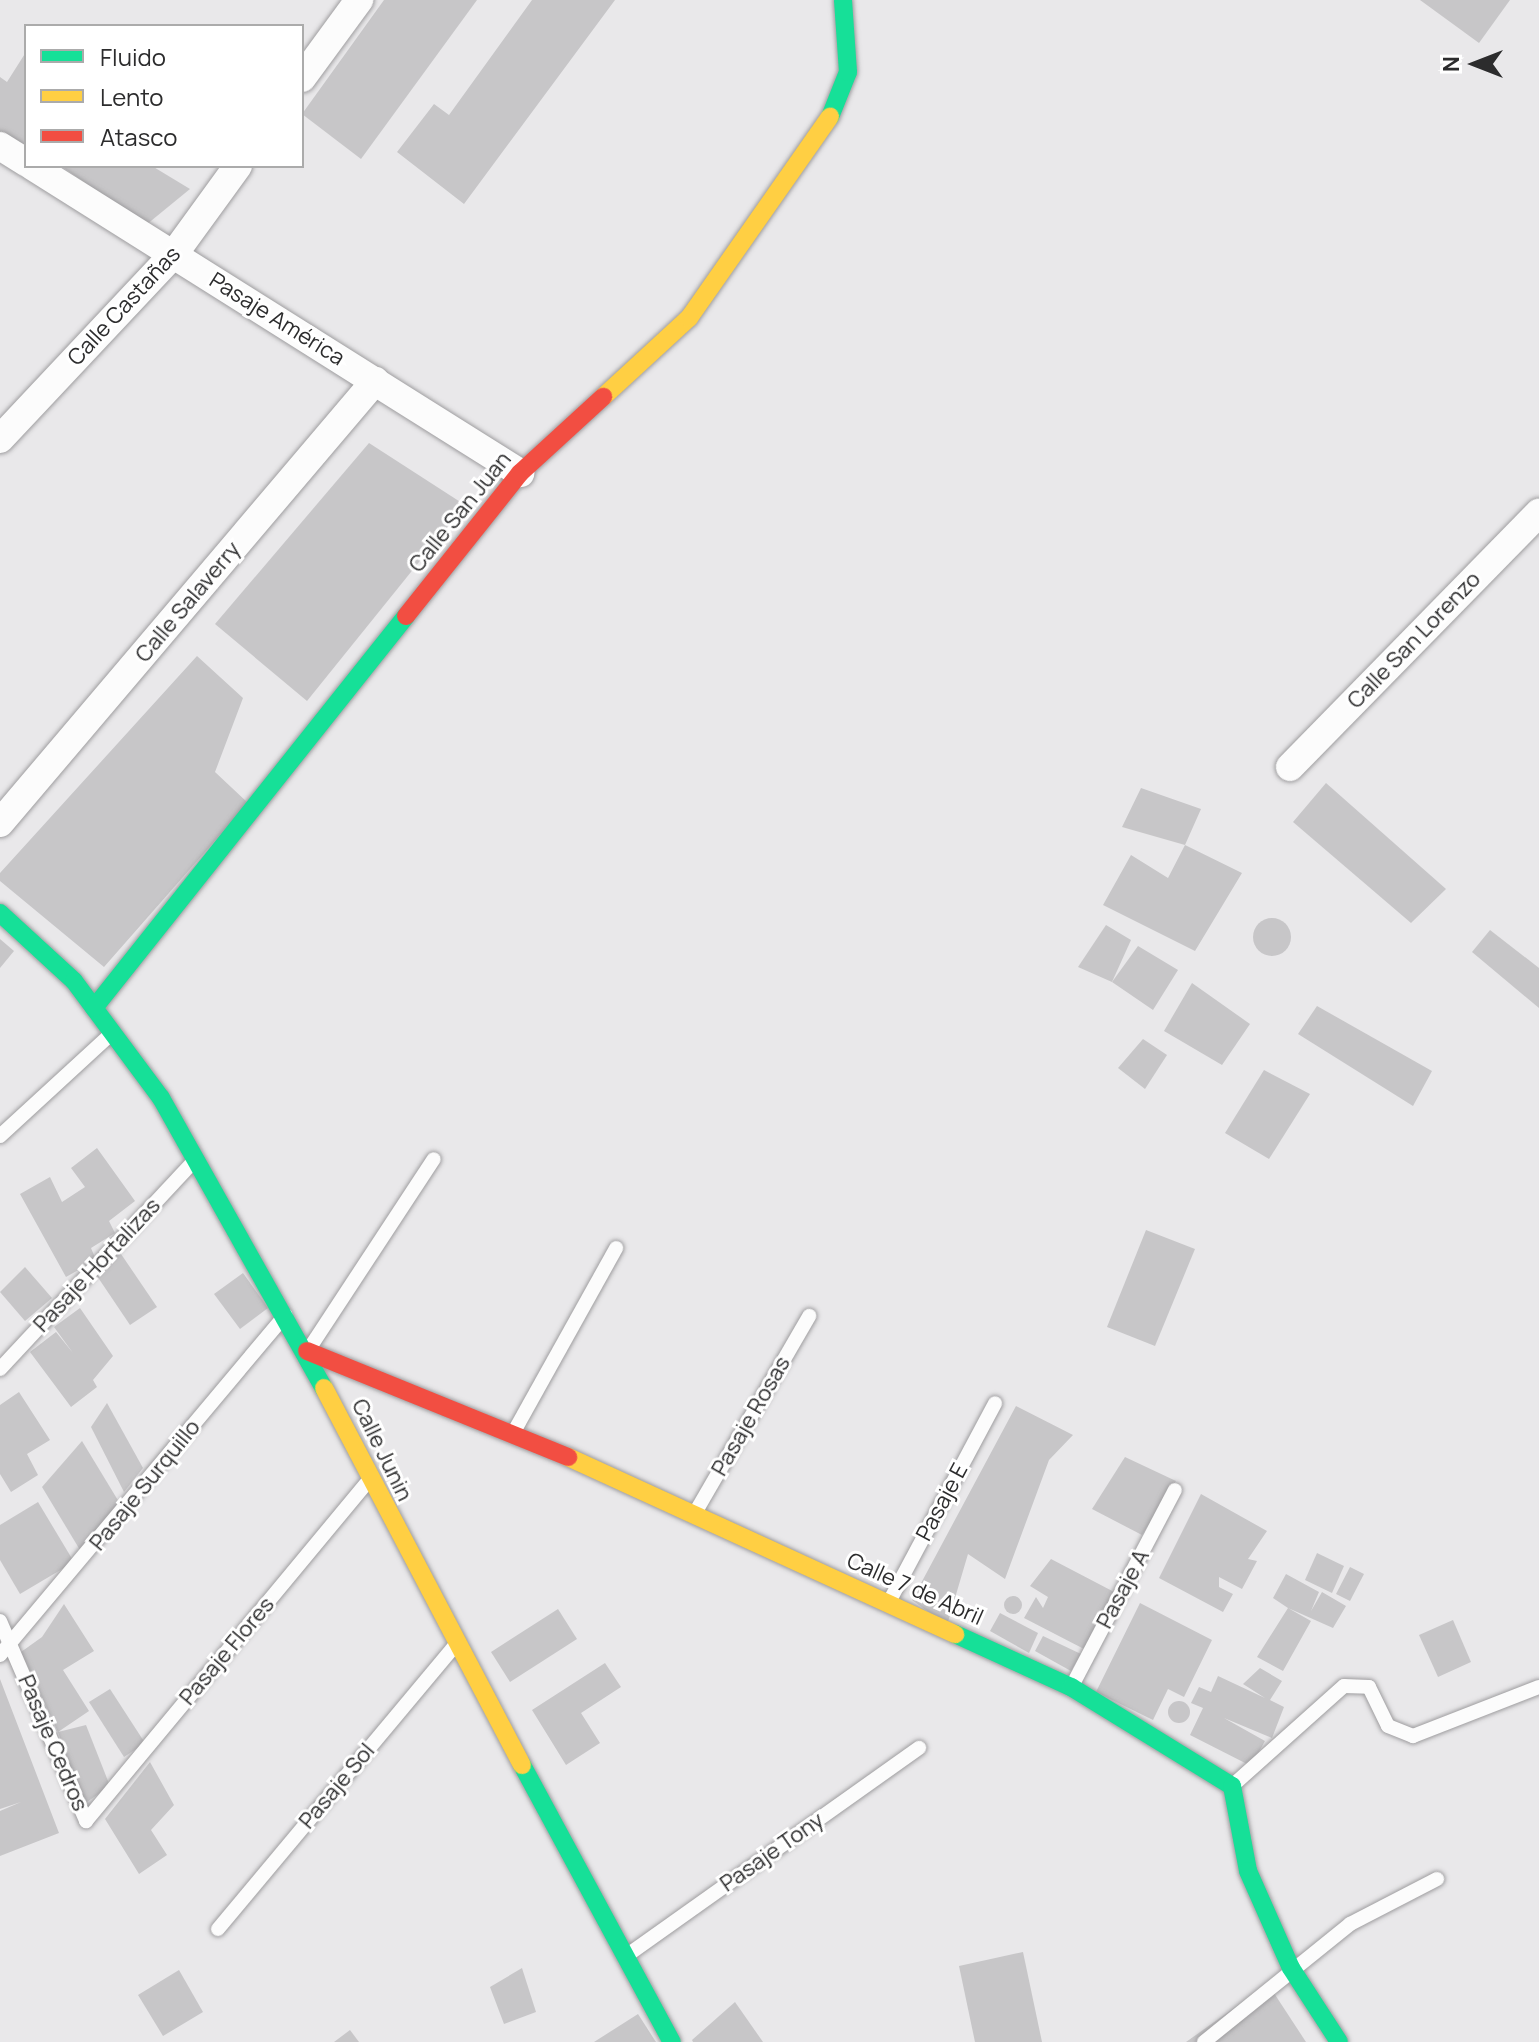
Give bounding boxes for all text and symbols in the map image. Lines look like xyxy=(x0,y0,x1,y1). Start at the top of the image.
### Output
legend xyxy=(24,24,304,168)
north arrow xyxy=(1435,24,1515,104)
text: Fluido xyxy=(100,40,166,73)
text: N xyxy=(1436,56,1466,72)
text: Lento xyxy=(100,80,164,113)
text: Atasco xyxy=(100,120,177,153)
street label: Calle Castañas xyxy=(62,241,186,371)
street label: Pasaje América xyxy=(205,267,349,371)
street label: Calle San Juan xyxy=(403,446,517,578)
street label: Calle Salaverry xyxy=(130,536,246,668)
street label: Calle San Lorenzo xyxy=(1342,566,1486,714)
street label: Pasaje Hortalizas xyxy=(28,1193,166,1337)
street label: Pasaje Rosas xyxy=(706,1352,796,1480)
street label: Calle Junin xyxy=(346,1395,418,1505)
street label: Pasaje Surquillo xyxy=(84,1414,206,1556)
street label: Pasaje E xyxy=(911,1459,973,1545)
street label: Pasaje A xyxy=(1091,1545,1155,1633)
street label: Calle 7 de Abril xyxy=(843,1547,987,1631)
street label: Pasaje Flores xyxy=(174,1592,280,1710)
street label: Pasaje Cedros xyxy=(12,1671,94,1815)
street label: Pasaje Sol xyxy=(294,1738,380,1834)
street label: Pasaje Tony xyxy=(715,1807,829,1897)

